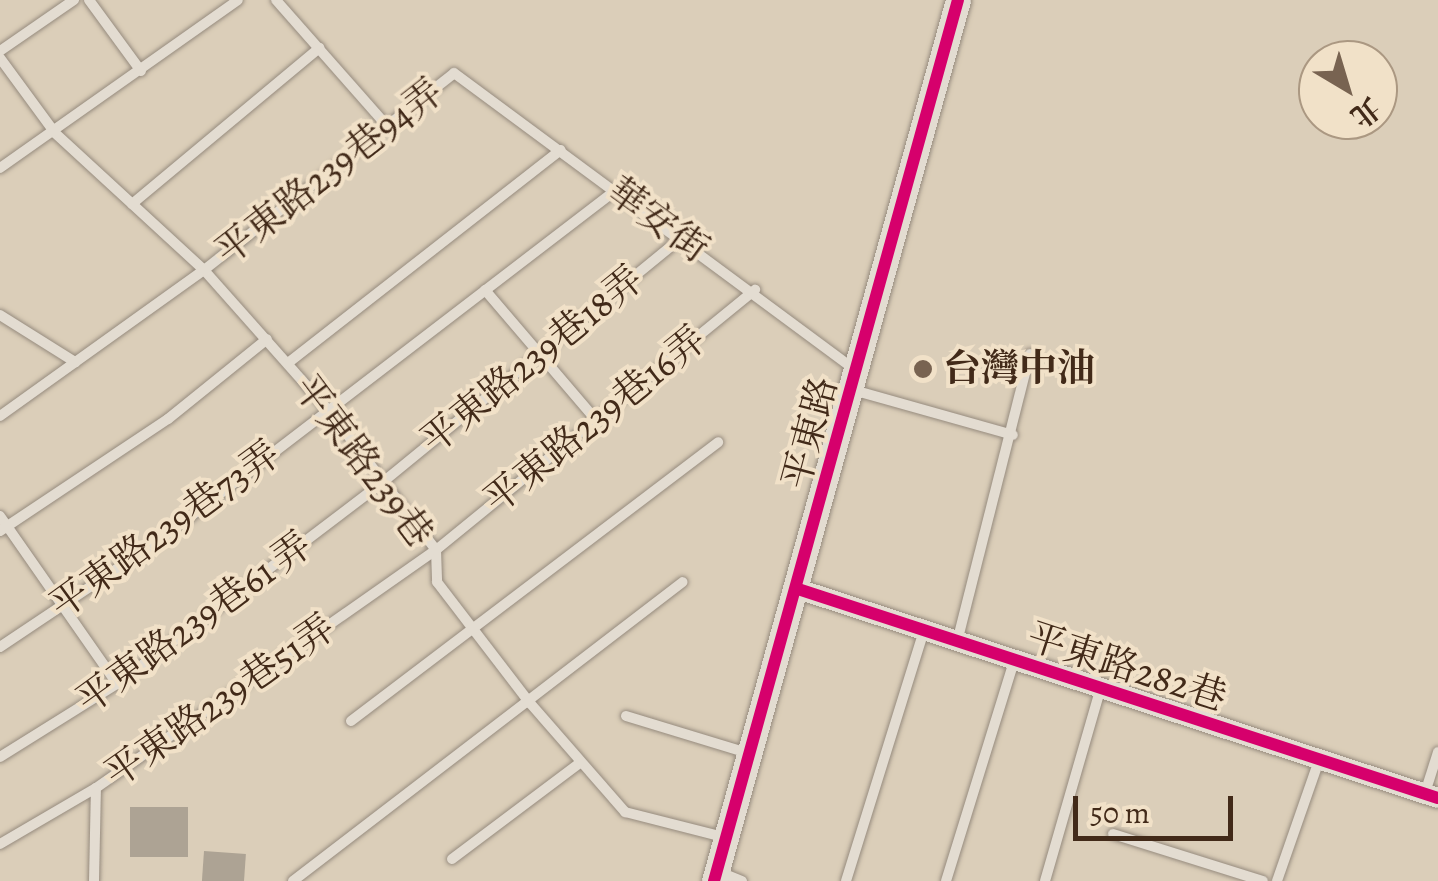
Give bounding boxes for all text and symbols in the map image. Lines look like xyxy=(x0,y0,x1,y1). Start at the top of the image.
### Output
north arrow xyxy=(1298,40,1398,140)
street label: 平東路239巷94弄 xyxy=(206,69,452,275)
text: 北 xyxy=(1343,88,1388,136)
street label: 華安街 xyxy=(598,168,718,272)
street label: 平東路239巷18弄 xyxy=(412,257,652,463)
street label: 平東路239巷16弄 xyxy=(475,317,715,523)
place label: 台灣中油 xyxy=(943,346,1095,392)
marker: 台灣中油 xyxy=(912,358,934,380)
street label: 平東路239巷 xyxy=(284,366,442,556)
street label: 平東路 xyxy=(773,372,847,494)
street label: 平東路239巷73弄 xyxy=(41,431,289,629)
street label: 平東路239巷61 弄 xyxy=(68,522,320,724)
street label: 平東路239巷51弄 xyxy=(96,605,344,797)
street label: 平東路282巷 xyxy=(1022,613,1232,721)
scale bar xyxy=(1078,776,1238,838)
text: 50 m xyxy=(1090,793,1150,833)

